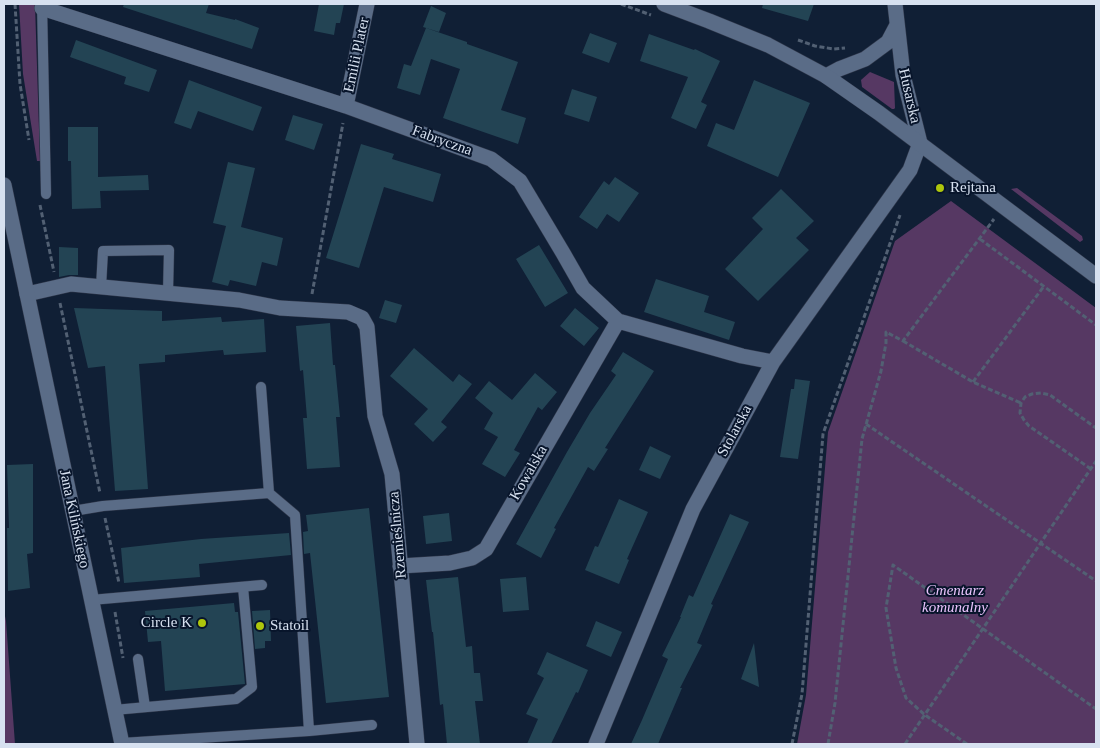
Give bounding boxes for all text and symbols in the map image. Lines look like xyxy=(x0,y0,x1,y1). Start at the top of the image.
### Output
street label: Emilii Plater xyxy=(340,16,374,94)
street label: Husarska xyxy=(894,67,924,125)
street label: Fabryczna xyxy=(410,122,474,160)
place label: Rejtana xyxy=(950,179,996,197)
marker: Rejtana xyxy=(934,182,946,194)
street label: Stolarska xyxy=(714,402,756,460)
street label: Kowalska xyxy=(506,443,552,503)
street label: Jana Kilińskiego xyxy=(55,468,93,570)
street label: Rzemieślnicza xyxy=(385,491,411,579)
park label: Cmentarz komunalny xyxy=(922,582,988,617)
place label: Circle K xyxy=(141,614,192,632)
marker: Circle K xyxy=(196,617,208,629)
place label: Statoil xyxy=(270,617,309,635)
marker: Statoil xyxy=(254,620,266,632)

